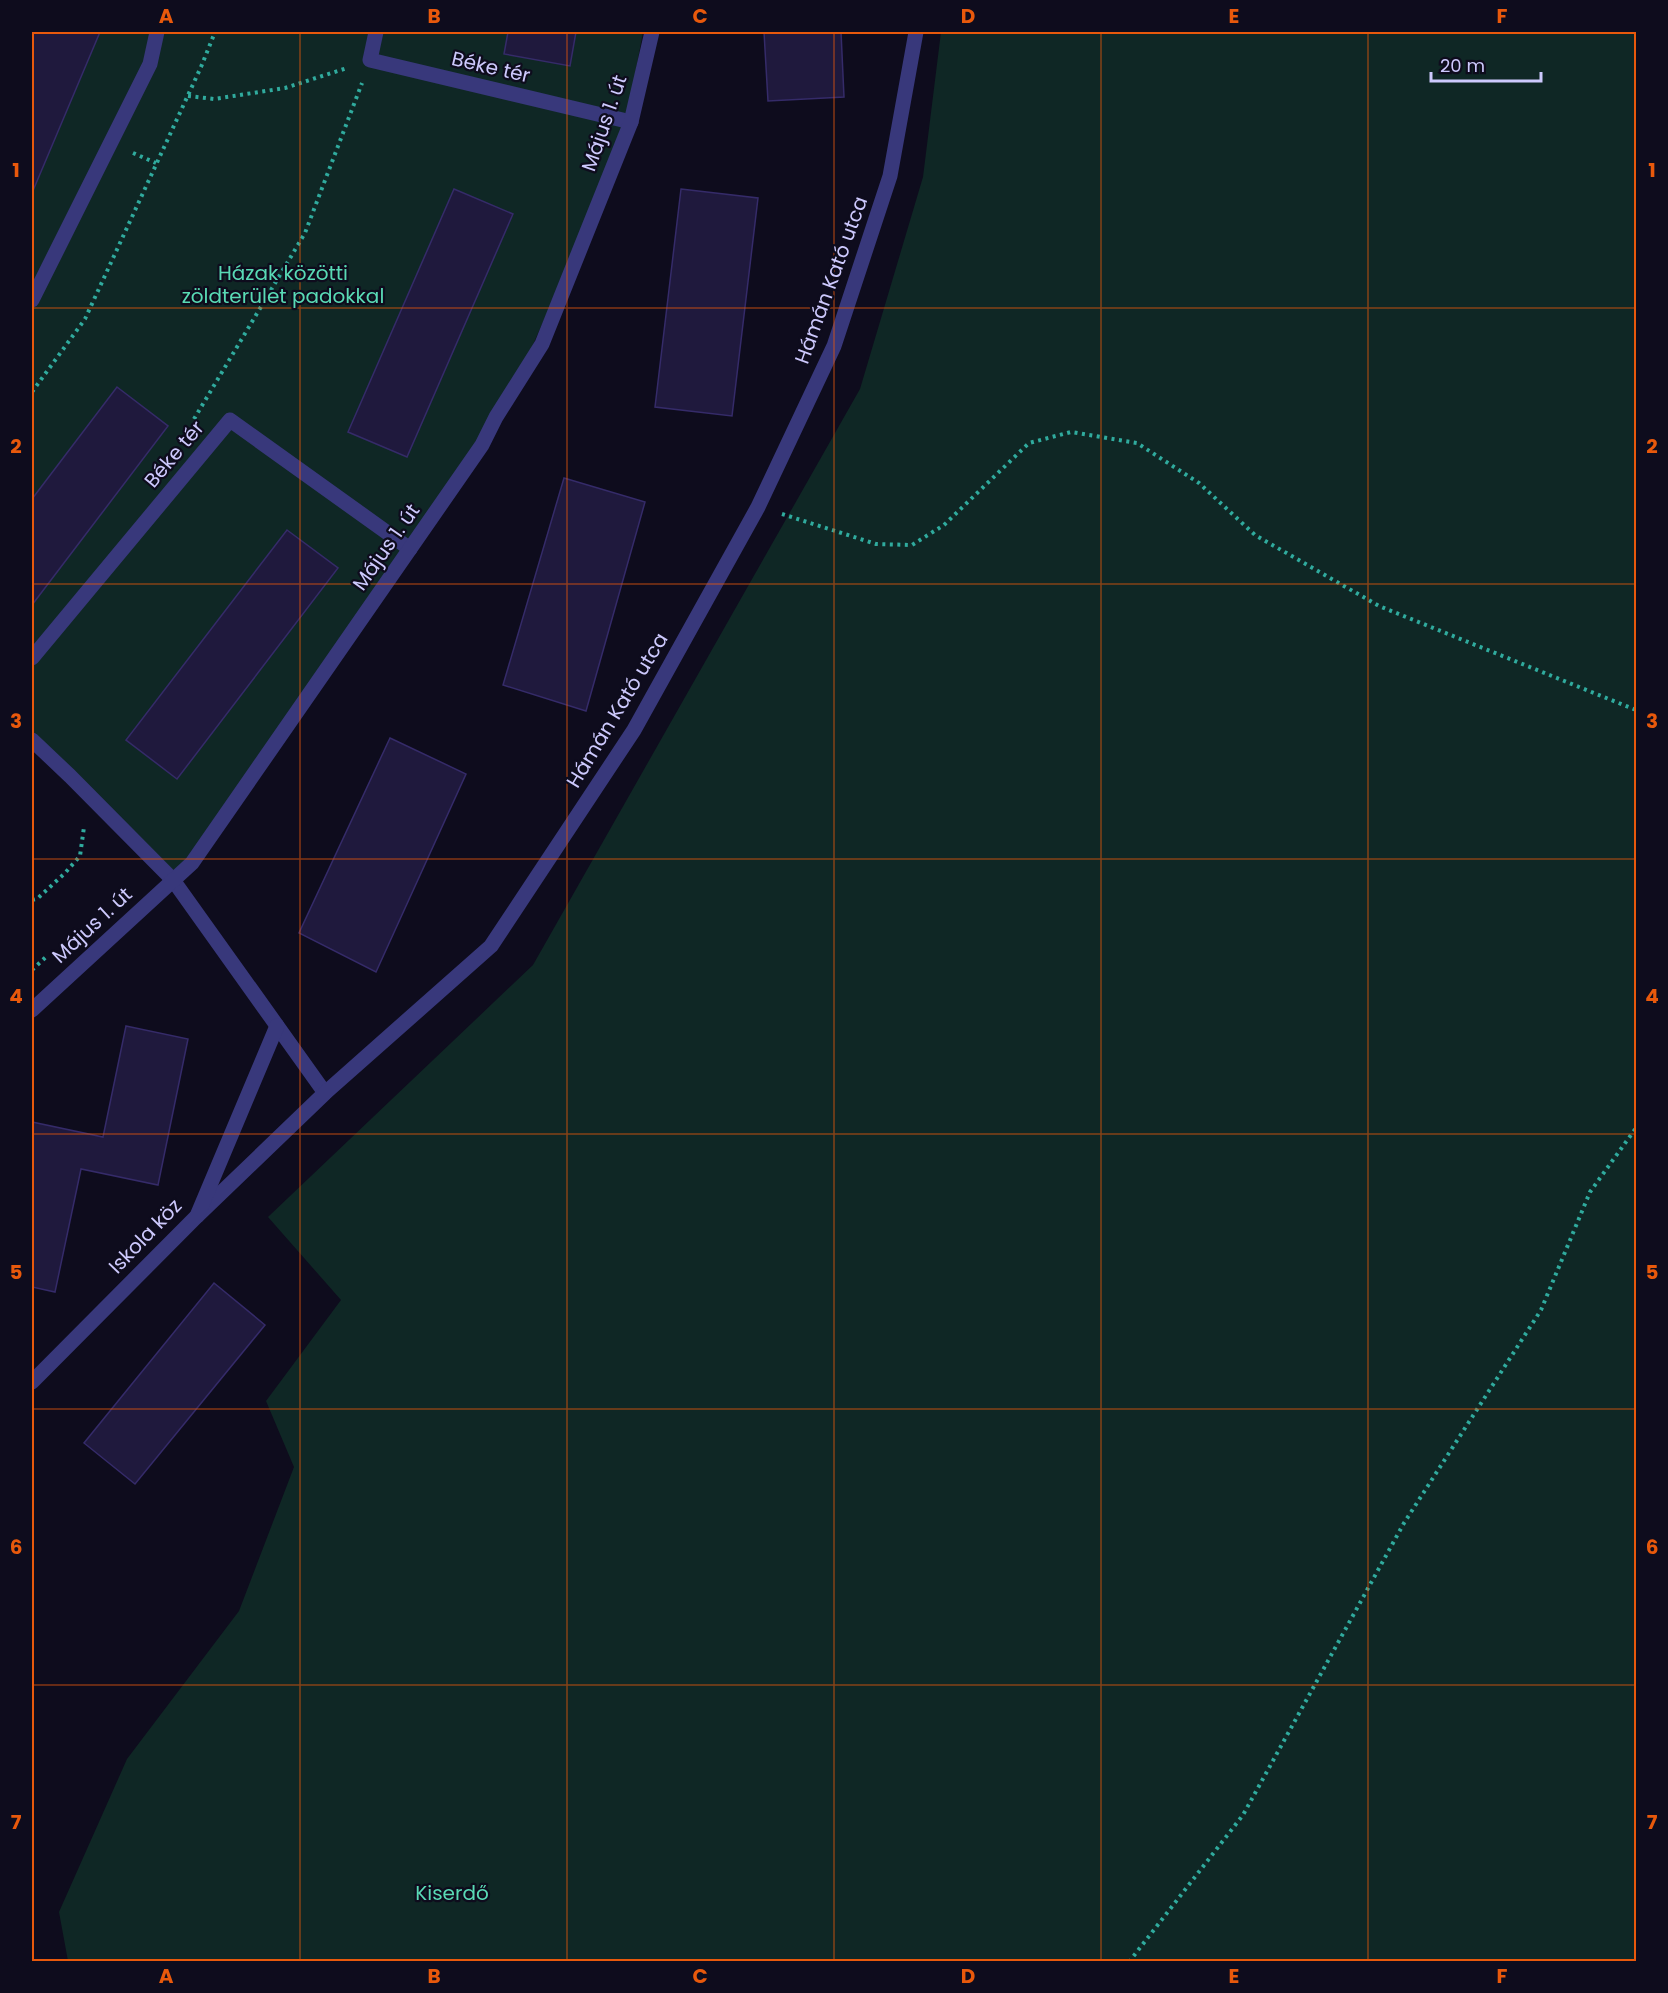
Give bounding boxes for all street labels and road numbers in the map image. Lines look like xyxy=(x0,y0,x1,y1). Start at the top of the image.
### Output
street label: Béke tér xyxy=(449,44,533,90)
street label: Május 1. út xyxy=(574,71,634,175)
street label: Hámán Kató utca xyxy=(788,192,874,368)
street label: Béke tér xyxy=(138,414,210,494)
street label: Május 1. út xyxy=(346,498,426,596)
street label: Hámán Kató utca xyxy=(560,627,674,793)
street label: Május 1. út xyxy=(46,881,138,969)
street label: Iskola köz xyxy=(102,1192,188,1280)

